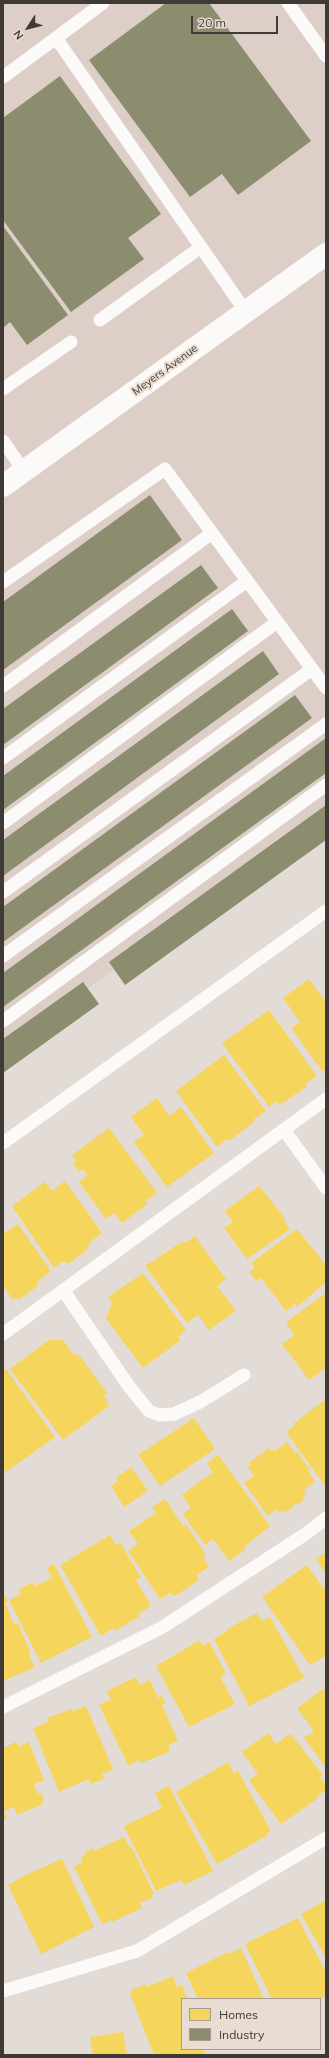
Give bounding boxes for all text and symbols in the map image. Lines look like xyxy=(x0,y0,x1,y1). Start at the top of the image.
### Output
north arrow xyxy=(8,8,48,48)
scale bar xyxy=(193,8,280,34)
text: 20 m xyxy=(198,15,226,30)
text: N xyxy=(10,28,26,43)
street label: Meyers Avenue xyxy=(130,342,200,398)
legend xyxy=(181,1998,321,2050)
text: Homes xyxy=(219,2007,258,2022)
text: Industry xyxy=(219,2027,264,2042)

